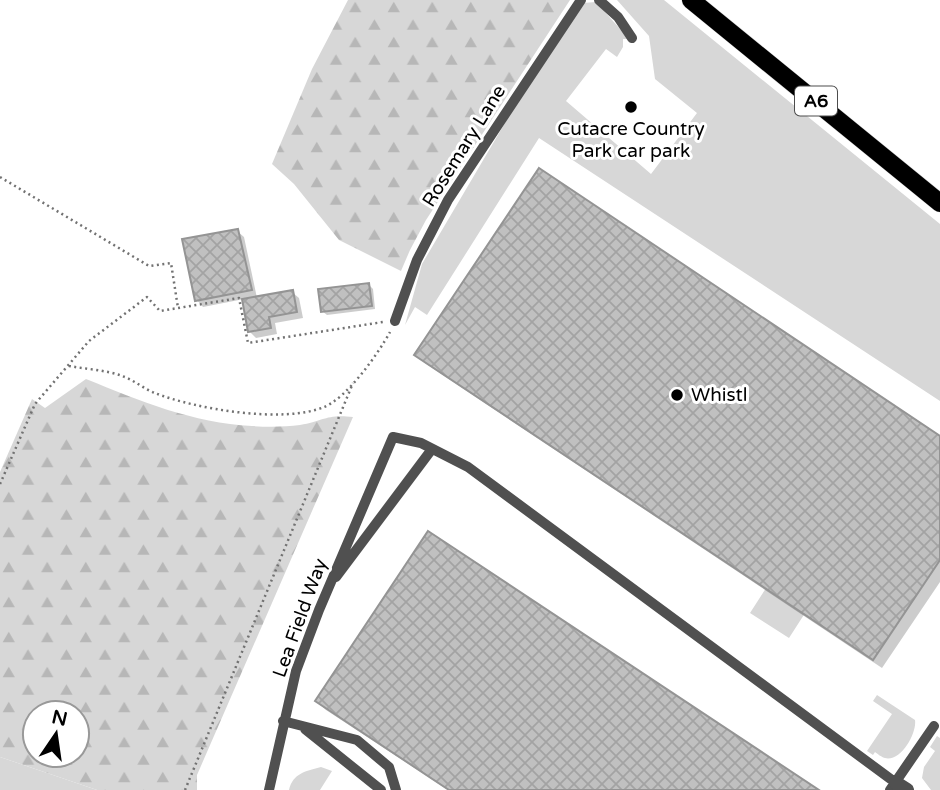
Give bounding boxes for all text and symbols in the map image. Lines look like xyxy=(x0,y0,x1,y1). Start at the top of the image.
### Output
street label: Rosemary Lane xyxy=(418,81,510,211)
road number: A6 xyxy=(795,86,837,116)
marker: Cutacre Country Park car park xyxy=(623,99,639,115)
place label: Cutacre Country Park car park xyxy=(557,118,705,162)
place label: Whistl xyxy=(691,384,748,406)
marker: Whistl xyxy=(669,387,685,403)
street label: Lea Field Way xyxy=(268,556,332,680)
north arrow xyxy=(21,699,91,769)
text: N xyxy=(50,706,70,731)

